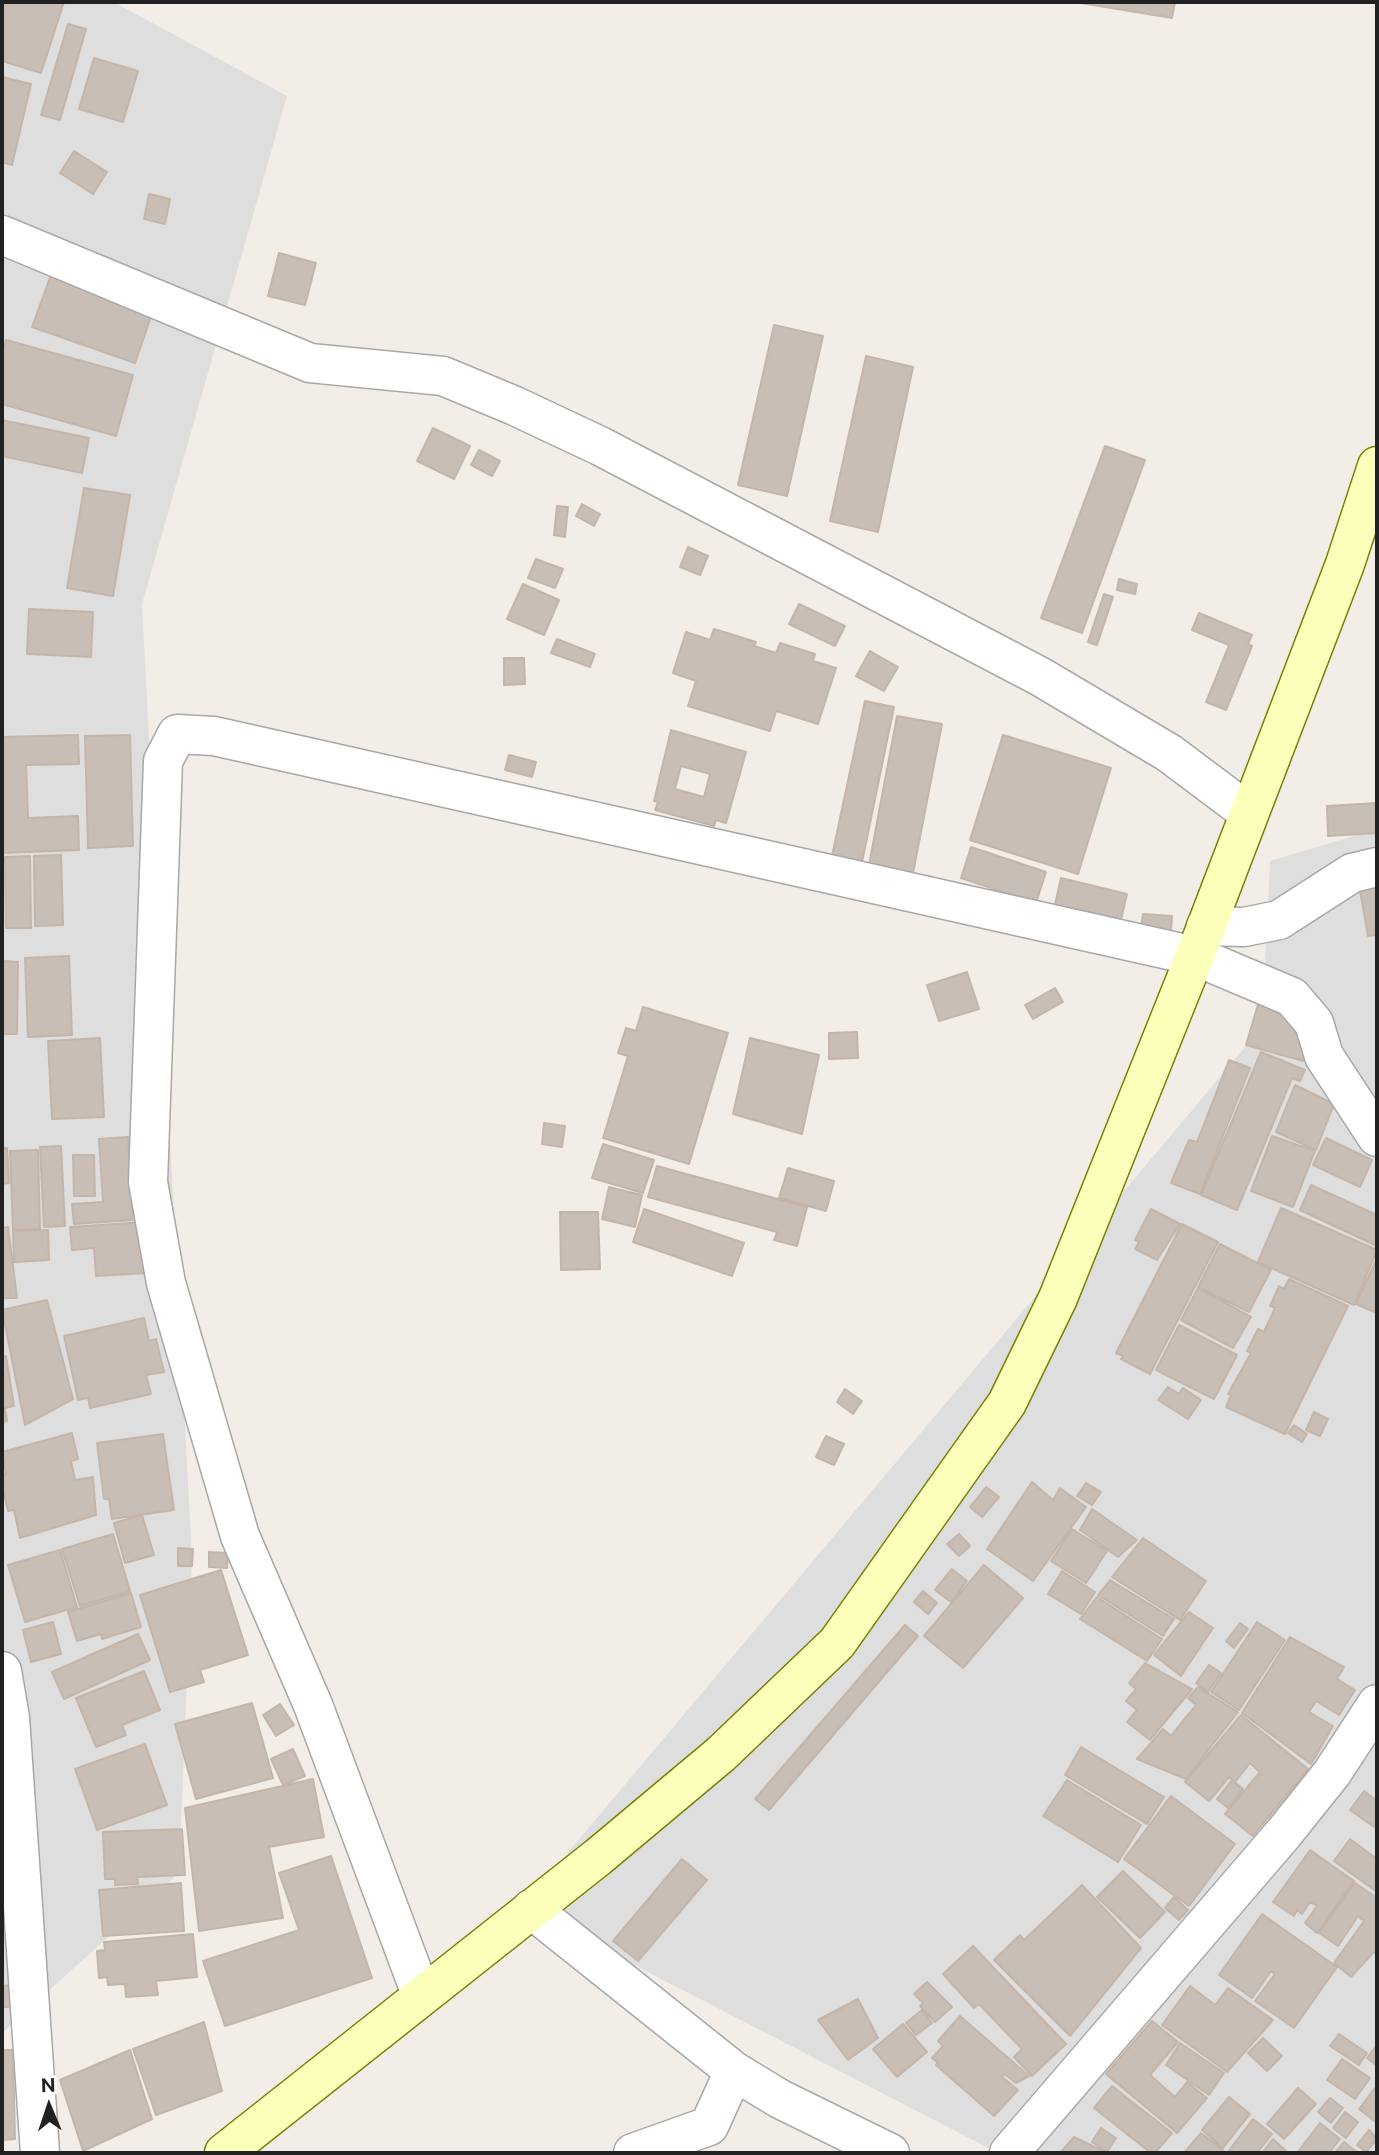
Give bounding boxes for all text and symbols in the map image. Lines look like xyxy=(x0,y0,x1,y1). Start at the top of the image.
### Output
north arrow xyxy=(14,2071,84,2141)
text: N xyxy=(40,2074,56,2096)

